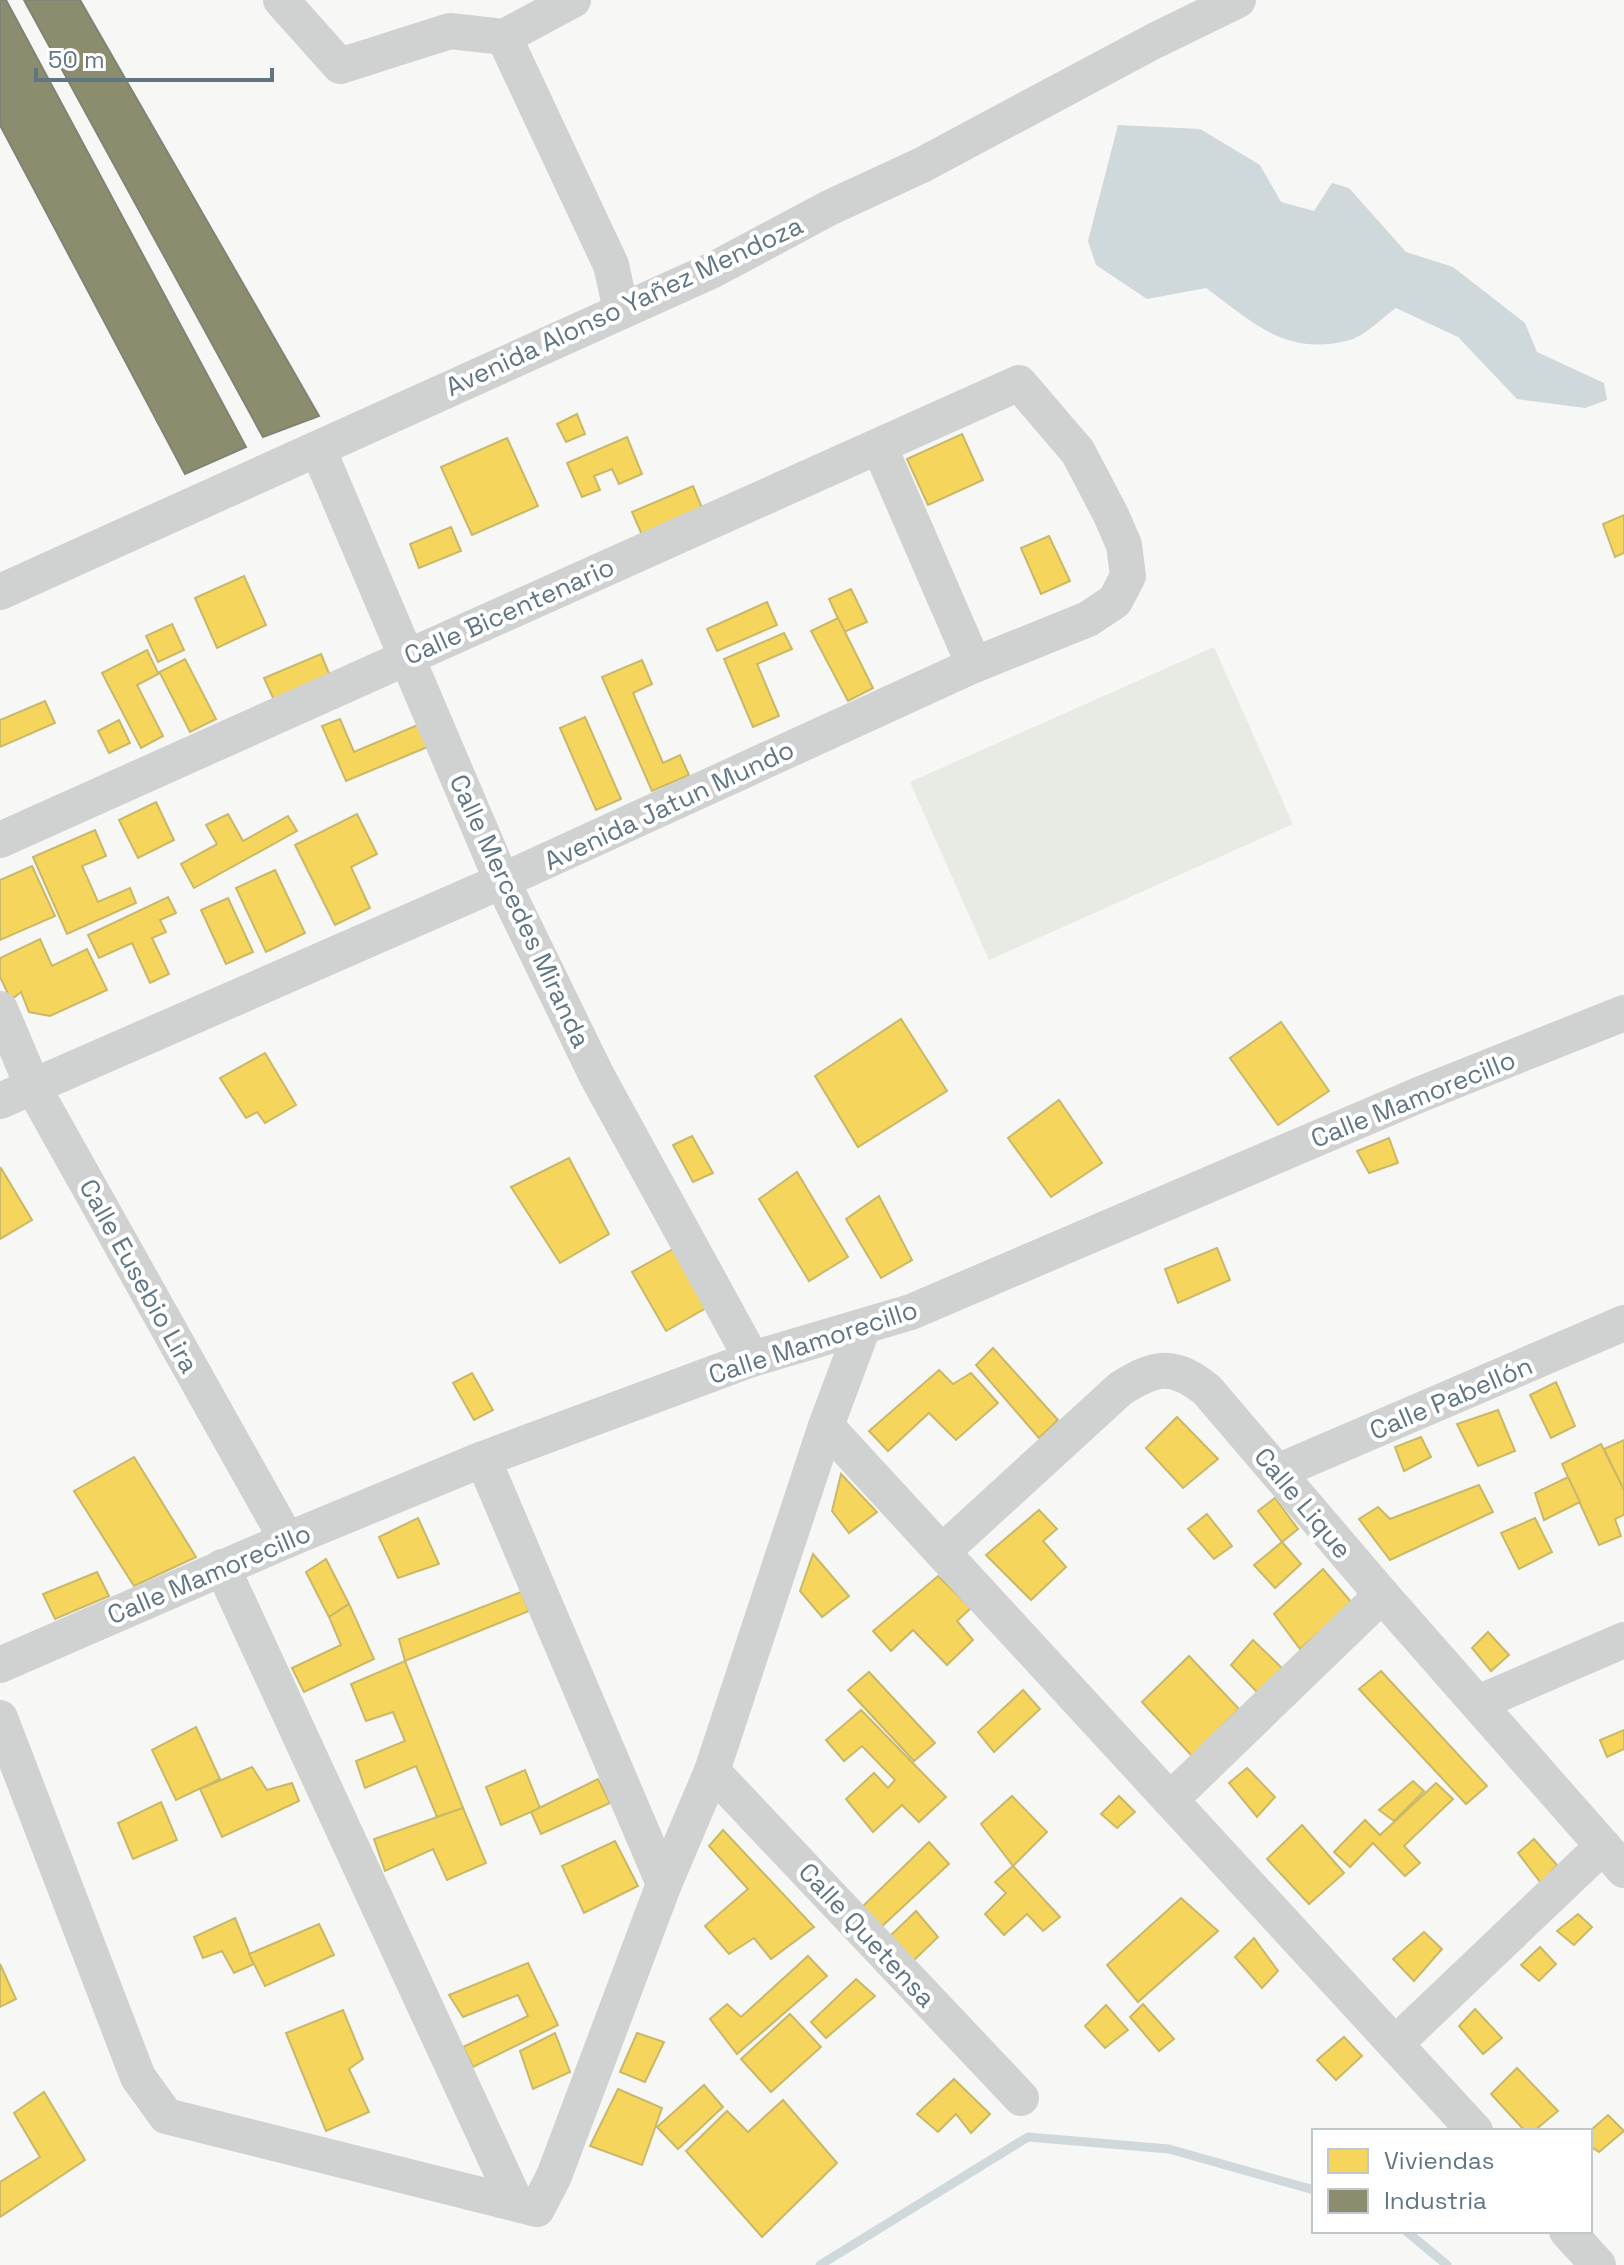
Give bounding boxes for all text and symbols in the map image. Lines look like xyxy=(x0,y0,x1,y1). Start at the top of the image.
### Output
scale bar xyxy=(36,32,272,82)
text: 50 m xyxy=(48,44,105,75)
street label: Avenida Alonso Yañez Mendoza xyxy=(440,208,808,404)
street label: Calle Bicentenario xyxy=(399,549,619,673)
street label: Avenida Jatun Mundo xyxy=(539,732,799,878)
street label: Calle Mercedes Miranda xyxy=(442,769,598,1053)
street label: Calle Mamorecillo xyxy=(1306,1042,1520,1156)
street label: Calle Eusebio Lira xyxy=(72,1173,206,1379)
street label: Calle Mamorecillo xyxy=(704,1292,922,1392)
street label: Calle Pabellón xyxy=(1364,1348,1538,1448)
street label: Calle Lique xyxy=(1247,1440,1359,1566)
street label: Calle Mamorecillo xyxy=(102,1516,316,1632)
street label: Calle Quetensa xyxy=(791,1855,943,2015)
legend xyxy=(1312,2129,1592,2233)
text: Viviendas xyxy=(1384,2145,1494,2176)
text: Industria xyxy=(1384,2185,1487,2216)

